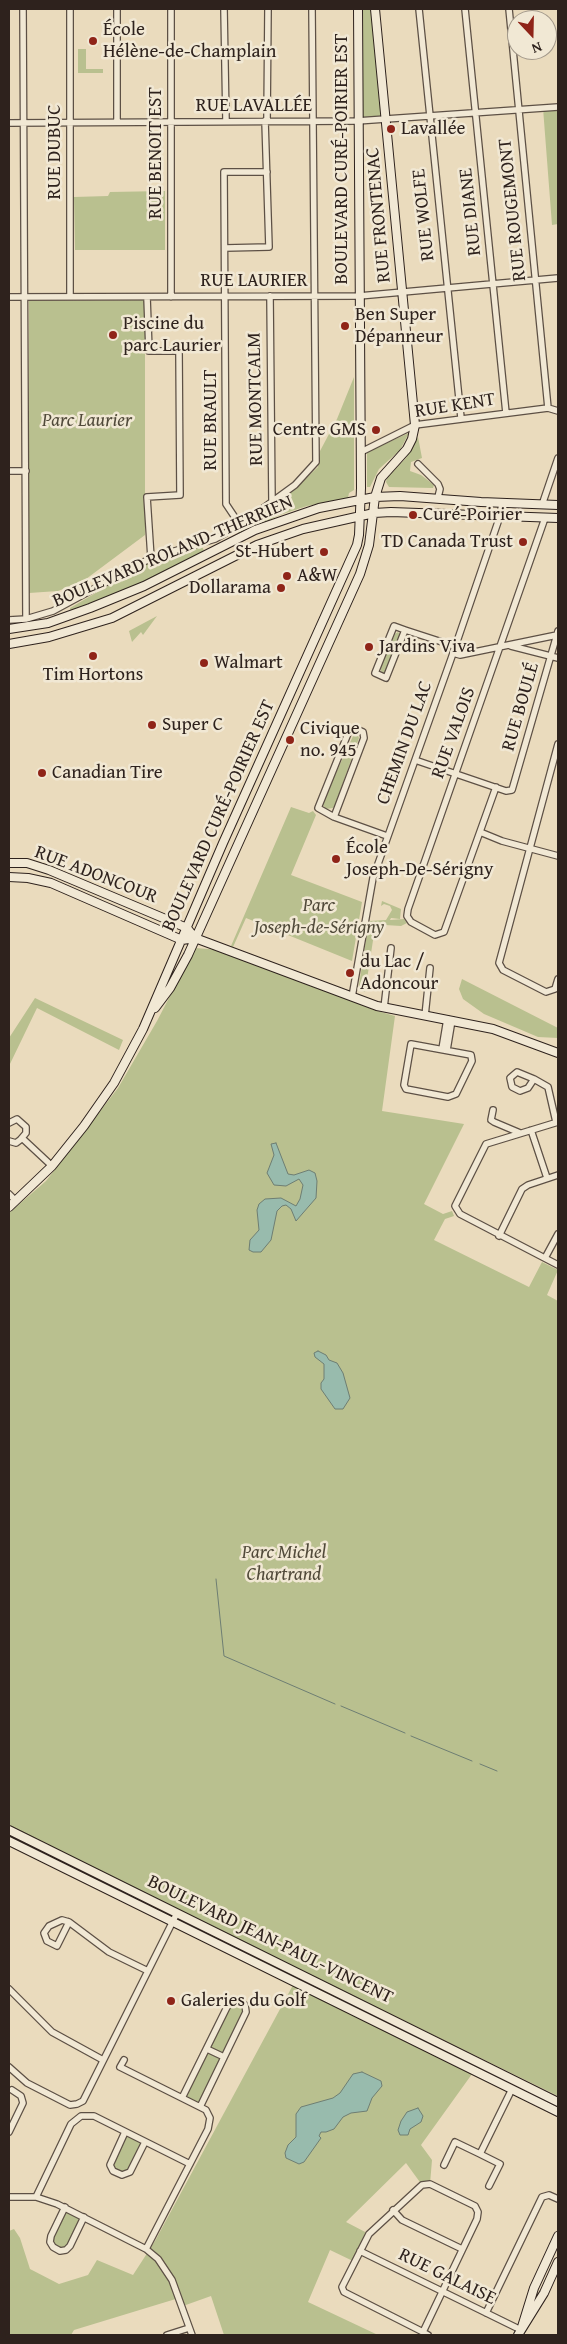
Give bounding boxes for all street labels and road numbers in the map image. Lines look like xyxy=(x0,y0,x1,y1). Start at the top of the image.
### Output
street label: BOULEVARD CURÉ-POIRIER EST xyxy=(331,33,353,285)
street label: RUE BENOIT EST xyxy=(145,87,167,219)
street label: RUE LAVALLÉE xyxy=(196,95,312,117)
street label: RUE DUBUC xyxy=(44,105,66,199)
street label: RUE ROUGEMONT xyxy=(494,138,532,282)
street label: RUE FRONTENAC xyxy=(362,146,396,284)
street label: RUE DIANE xyxy=(455,167,487,257)
street label: RUE WOLFE xyxy=(408,168,440,262)
street label: RUE LAURIER xyxy=(200,270,308,292)
street label: RUE MONTCALM xyxy=(243,332,269,466)
street label: RUE BRAULT xyxy=(200,370,222,470)
street label: RUE KENT xyxy=(413,388,497,424)
street label: BOULEVARD ROLAND-THERRIEN xyxy=(49,491,297,613)
street label: RUE BOULÉ xyxy=(498,660,544,754)
street label: CHEMIN DU LAC xyxy=(372,678,438,808)
street label: RUE VALOIS xyxy=(427,684,481,782)
street label: BOULEVARD CURÉ-POIRIER EST xyxy=(158,697,280,935)
street label: RUE ADONCOUR xyxy=(31,841,161,909)
street label: BOULEVARD JEAN-PAUL-VINCENT xyxy=(143,1870,397,2010)
street label: RUE GALAISE xyxy=(395,2244,499,2310)

